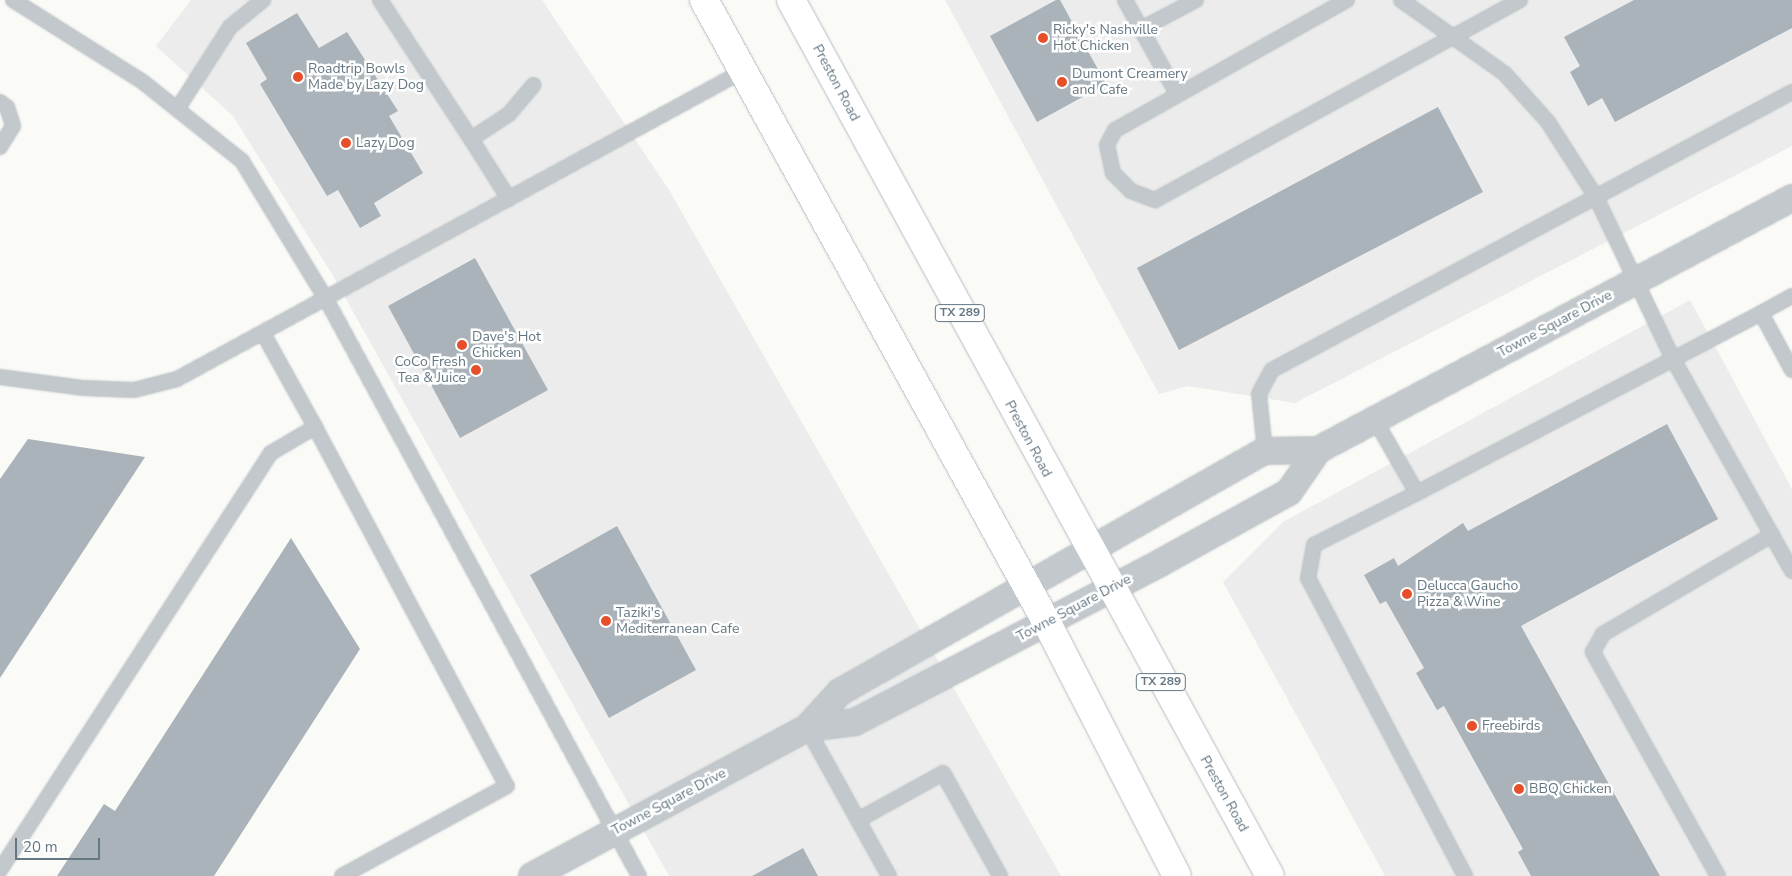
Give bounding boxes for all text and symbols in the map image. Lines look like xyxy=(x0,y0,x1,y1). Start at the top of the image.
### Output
place label: Ricky's Nashville Hot Chicken xyxy=(1053,22,1158,54)
marker: Ricky's Nashville Hot Chicken xyxy=(1037,32,1049,44)
street label: Preston Road xyxy=(809,42,863,124)
place label: Roadtrip Bowls Made by Lazy Dog xyxy=(308,61,424,94)
place label: Dumont Creamery and Cafe xyxy=(1072,66,1188,98)
marker: Roadtrip Bowls Made by Lazy Dog xyxy=(292,71,304,83)
marker: Dumont Creamery and Cafe xyxy=(1056,76,1068,88)
place label: Lazy Dog xyxy=(356,135,415,151)
marker: Lazy Dog xyxy=(340,137,352,149)
street label: Towne Square Drive xyxy=(1495,287,1615,361)
road number: TX 289 xyxy=(934,304,986,322)
place label: Dave's Hot Chicken xyxy=(472,329,541,362)
marker: Dave's Hot Chicken xyxy=(456,339,468,351)
place label: CoCo Fresh Tea & Juice xyxy=(394,354,466,387)
marker: CoCo Fresh Tea & Juice xyxy=(470,364,482,376)
street label: Preston Road xyxy=(1001,398,1055,480)
street label: Towne Square Drive xyxy=(1014,571,1134,645)
place label: Delucca Gaucho Pizza & Wine xyxy=(1417,578,1518,610)
marker: Delucca Gaucho Pizza & Wine xyxy=(1401,588,1413,600)
place label: Taziki's Mediterranean Cafe xyxy=(616,605,739,638)
marker: Taziki's Mediterranean Cafe xyxy=(600,615,612,627)
road number: TX 289 xyxy=(1135,672,1187,692)
place label: Freebirds xyxy=(1482,718,1541,734)
marker: Freebirds xyxy=(1466,720,1478,732)
street label: Preston Road xyxy=(1196,753,1252,835)
street label: Towne Square Drive xyxy=(609,765,729,839)
place label: BBQ Chicken xyxy=(1529,781,1612,797)
marker: BBQ Chicken xyxy=(1513,783,1525,795)
scale bar xyxy=(18,828,102,860)
text: 20 m xyxy=(23,837,58,857)

